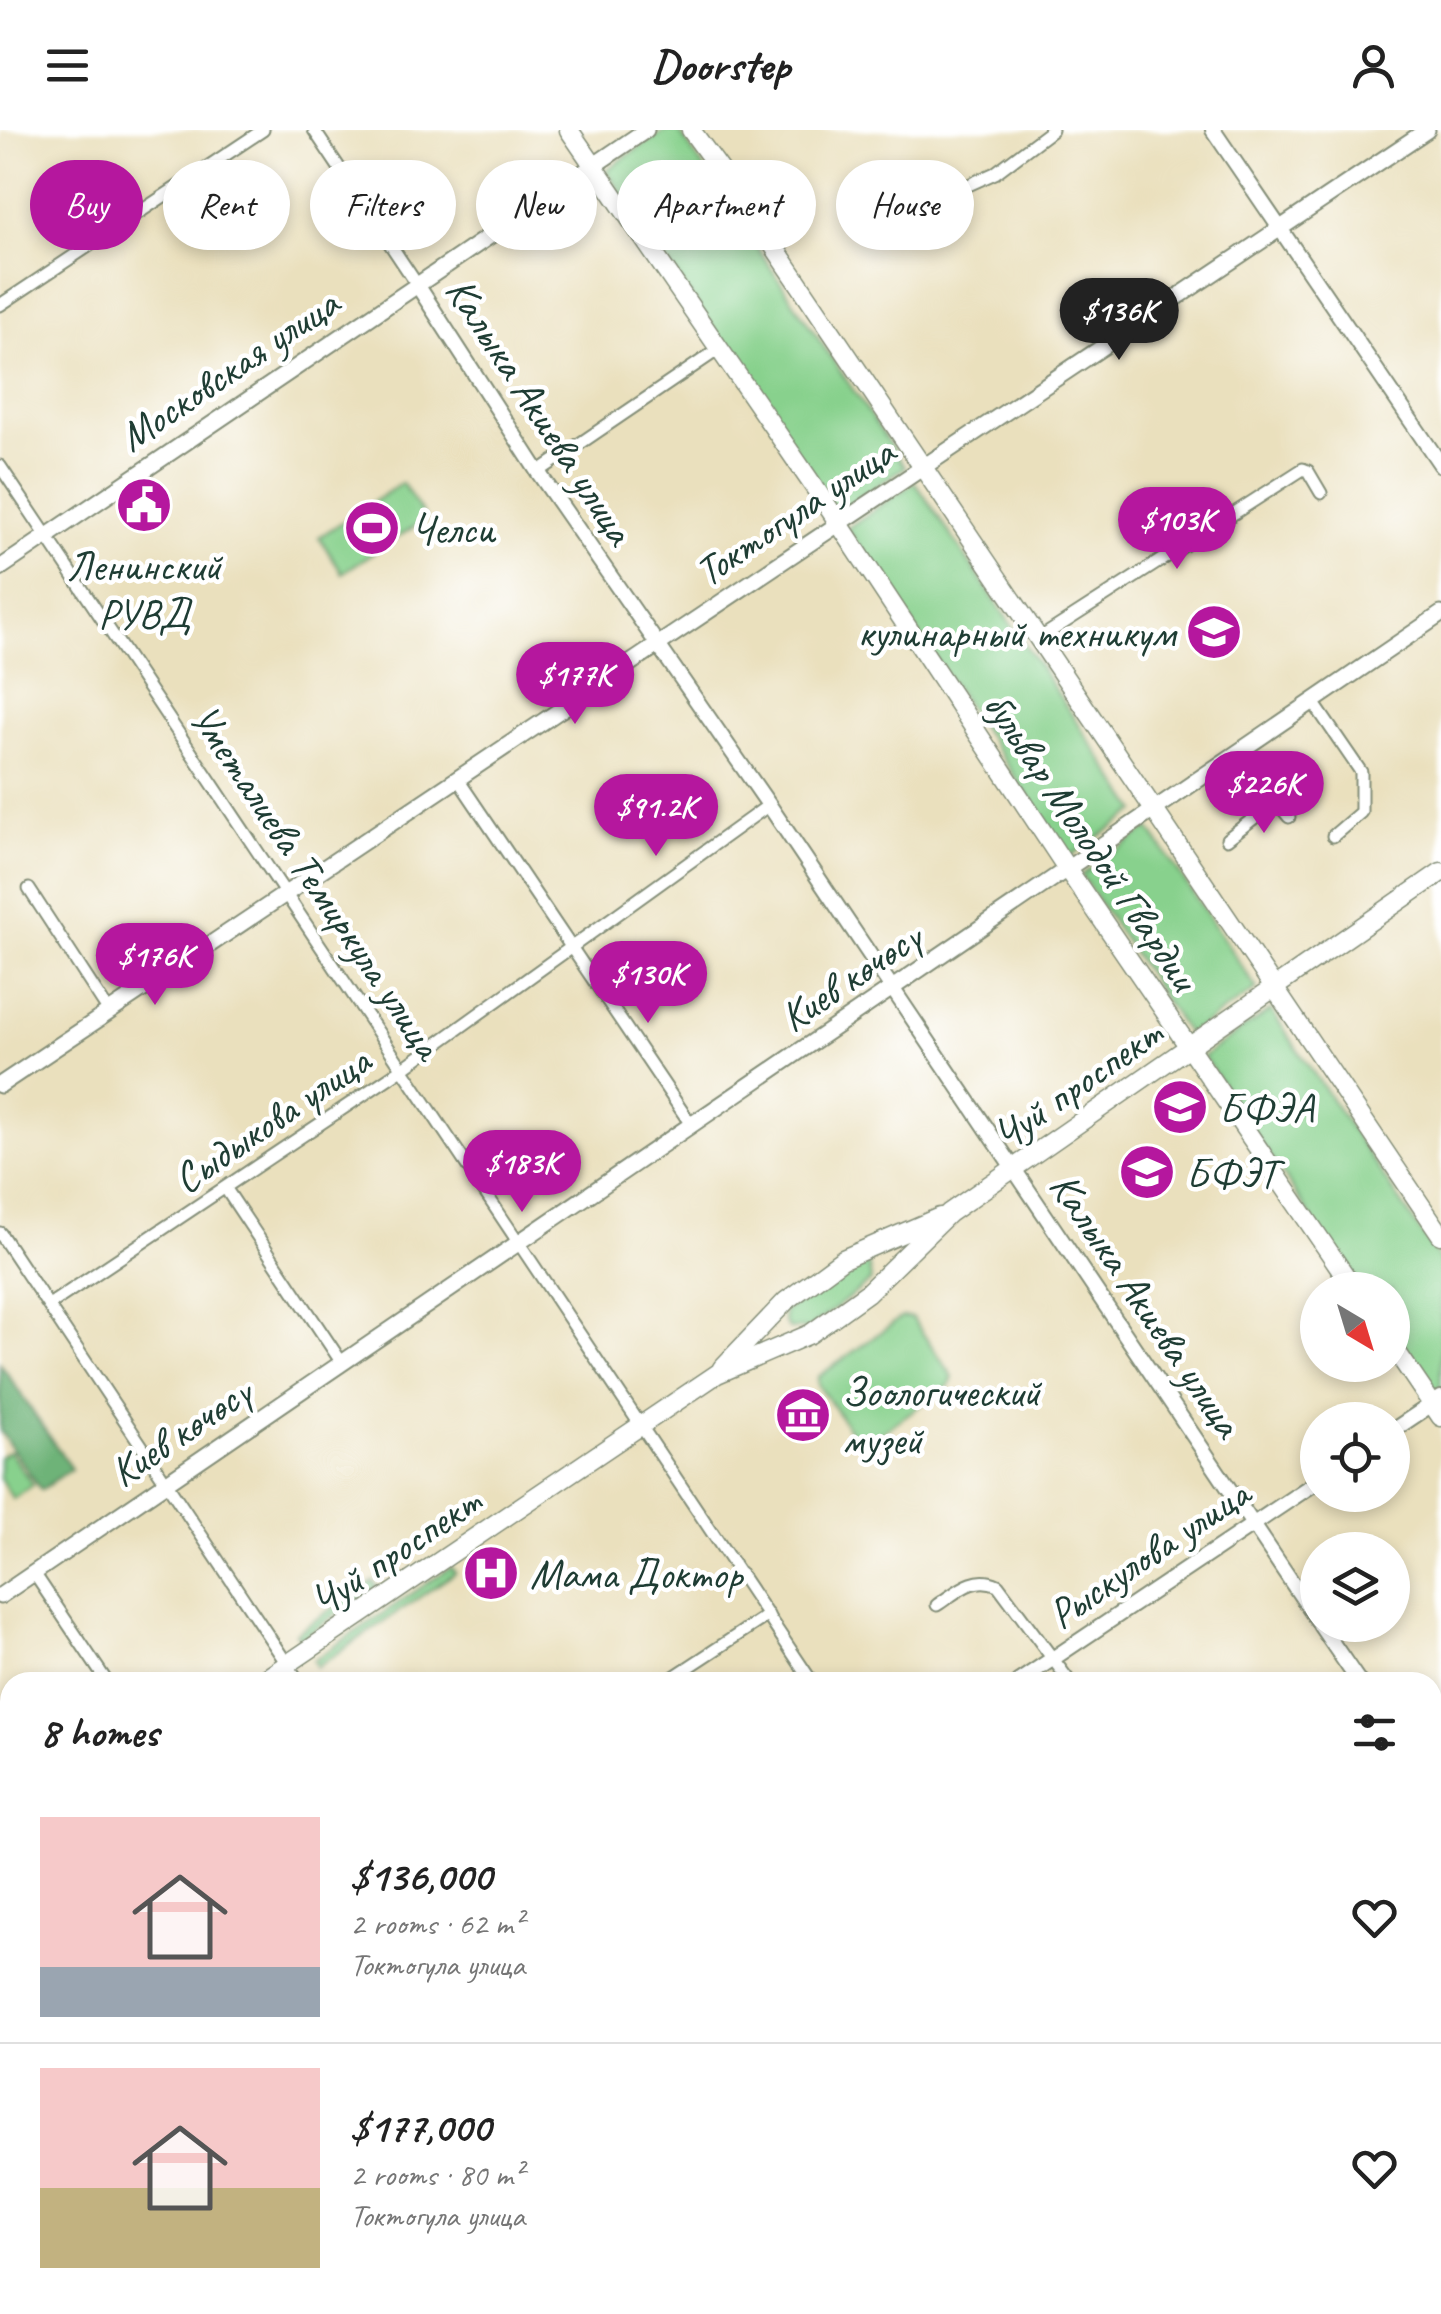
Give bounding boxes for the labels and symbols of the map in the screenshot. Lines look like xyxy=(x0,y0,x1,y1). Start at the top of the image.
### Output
street label: Калыка Акиева улица xyxy=(434,267,647,557)
street label: Московская улица xyxy=(109,276,351,463)
pin: $136K xyxy=(1049,278,1189,363)
street label: Токтогула улица xyxy=(685,425,907,598)
public building icon: Ленинский РУВД xyxy=(114,475,174,535)
pin: $103K xyxy=(1107,487,1247,572)
sports icon: Челси xyxy=(342,498,402,558)
place label: Челси xyxy=(411,503,497,556)
place label: Ленинский РУВД xyxy=(67,540,224,641)
school or university icon: кулинарный техникум xyxy=(1184,602,1244,662)
place label: кулинарный техникум xyxy=(858,607,1179,660)
pin: $177K xyxy=(505,642,645,727)
street label: бульвар Молодой Гвардии xyxy=(971,682,1212,1003)
street label: Уметалиева Темиркула улица xyxy=(177,695,456,1072)
pin: $226K xyxy=(1194,751,1334,836)
pin: $91.2K xyxy=(575,774,737,859)
street label: Киев көчөсү xyxy=(770,909,935,1044)
pin: $176K xyxy=(85,923,225,1008)
pin: $130K xyxy=(578,941,718,1026)
street label: Чуй проспект xyxy=(983,1006,1174,1162)
street label: Сыдыкова улица xyxy=(163,1033,383,1206)
school or university icon: БФЭА xyxy=(1150,1077,1210,1137)
place label: БФЭА xyxy=(1219,1082,1316,1135)
pin: $183K xyxy=(452,1130,592,1215)
school or university icon: БФЭТ xyxy=(1117,1142,1177,1202)
place label: БФЭТ xyxy=(1186,1147,1286,1200)
street label: Калыка Акиева улица xyxy=(1038,1162,1255,1450)
north arrow xyxy=(1300,1272,1410,1382)
street label: Киев көчөсү xyxy=(100,1364,265,1499)
place label: Зоологический музей xyxy=(842,1366,1043,1467)
museum icon: Зоологический музей xyxy=(773,1385,833,1445)
street label: Рыскулова улица xyxy=(1038,1466,1263,1641)
street label: Чуй проспект xyxy=(300,1474,493,1628)
hospital icon: Мама Доктор xyxy=(461,1543,521,1603)
place label: Мама Доктор xyxy=(530,1548,744,1601)

